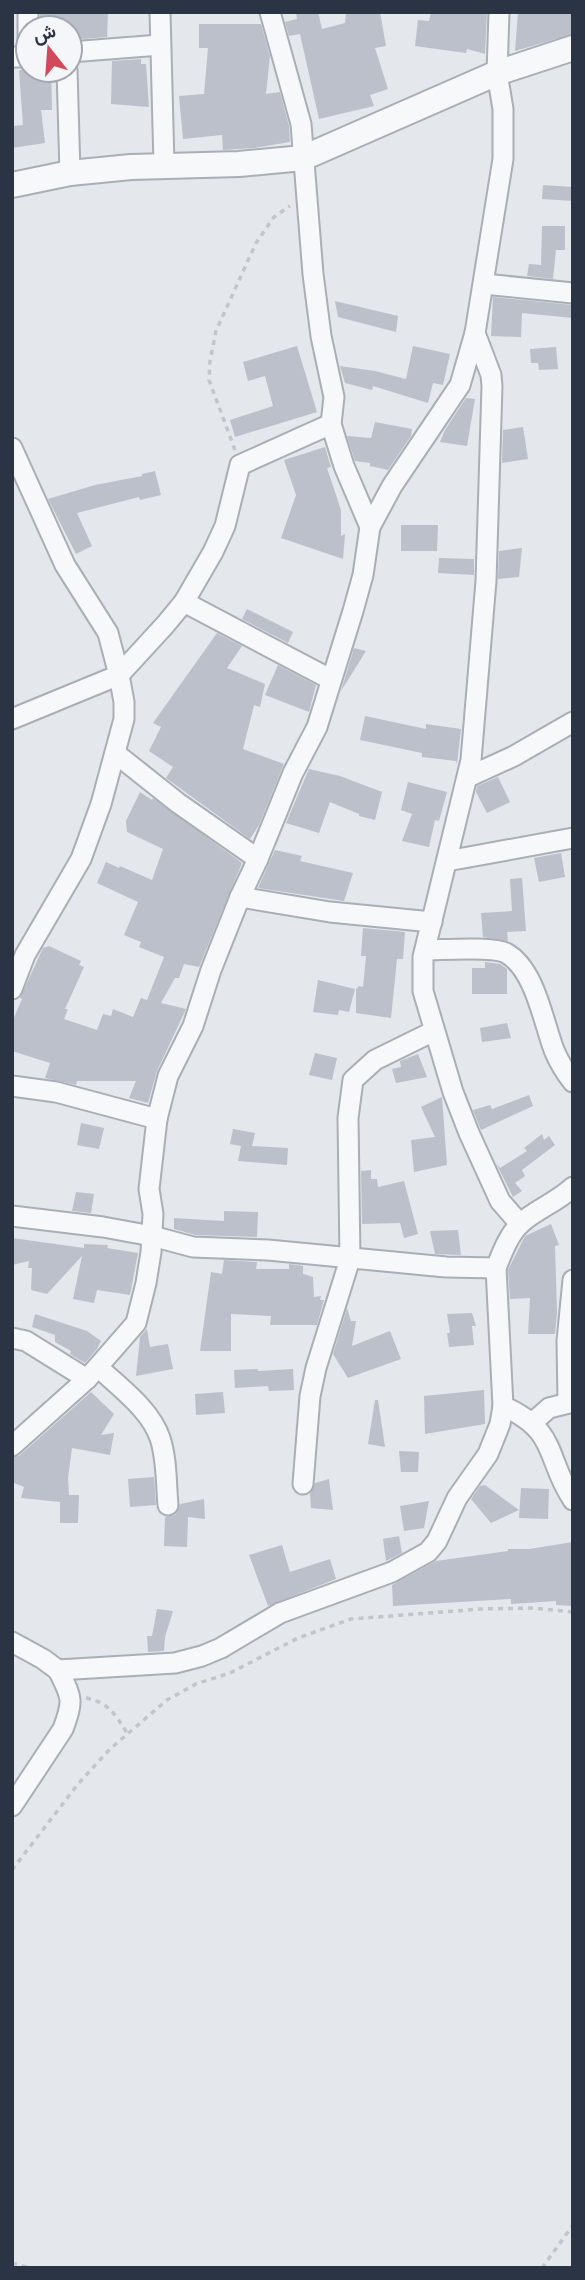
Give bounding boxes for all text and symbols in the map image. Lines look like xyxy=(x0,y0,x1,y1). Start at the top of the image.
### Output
north arrow xyxy=(14,14,84,84)
text: ش xyxy=(30,19,59,48)

